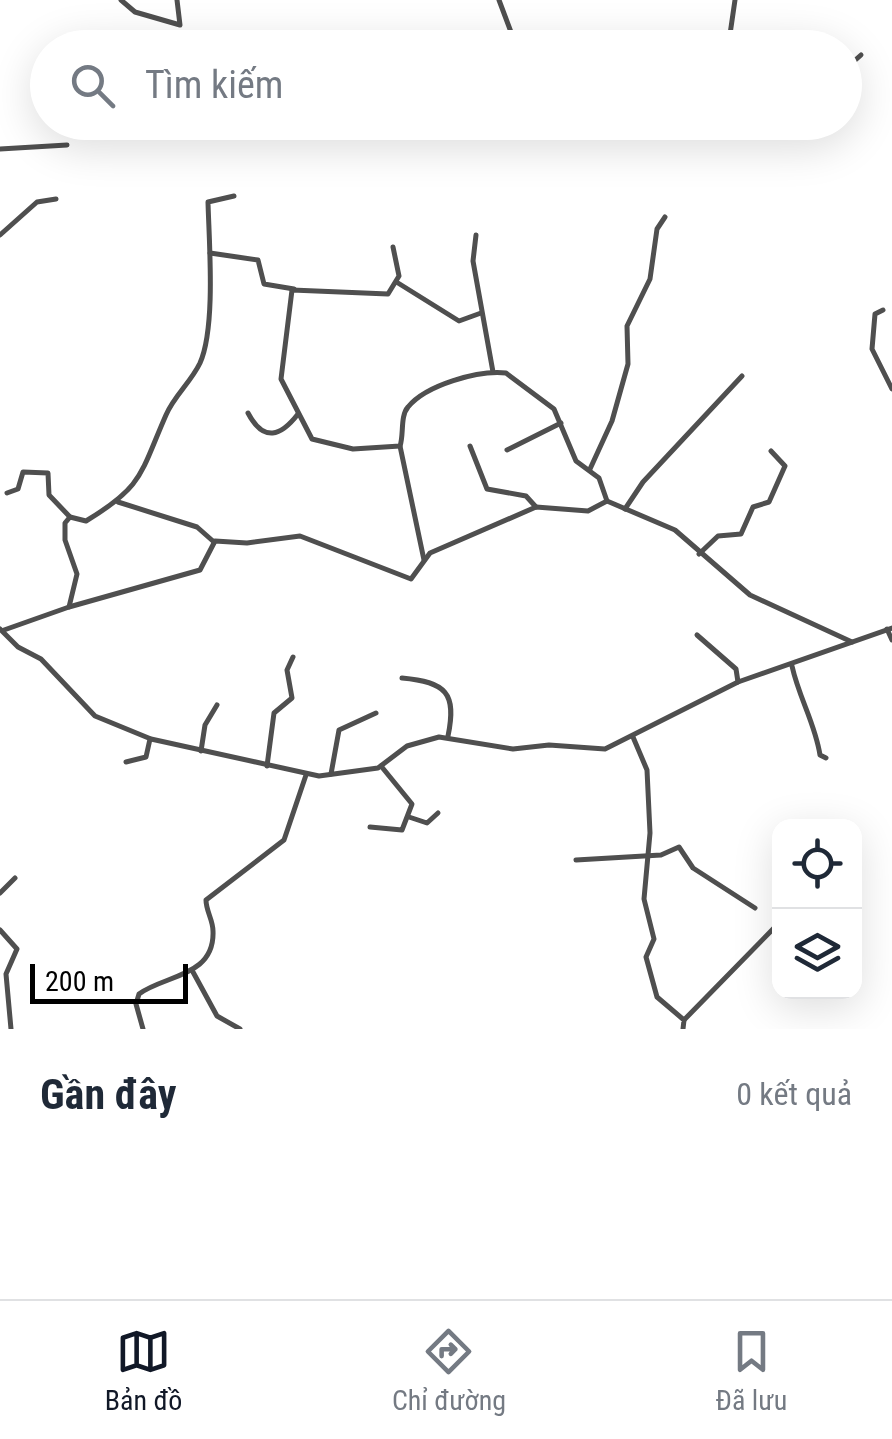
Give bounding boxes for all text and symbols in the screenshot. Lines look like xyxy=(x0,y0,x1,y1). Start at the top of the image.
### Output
search box xyxy=(30,30,862,140)
icon: search xyxy=(65,58,120,113)
text: Tìm kiếm xyxy=(145,63,283,107)
map controls xyxy=(772,819,862,999)
button: locate xyxy=(772,819,862,909)
button: layers xyxy=(772,909,862,999)
scale bar xyxy=(30,959,188,1004)
text: 200 m xyxy=(45,965,114,998)
text: Gần đây xyxy=(40,1070,177,1119)
text: 0 kết quả xyxy=(736,1075,852,1113)
tab: Bản đồ xyxy=(105,1324,182,1417)
tab: Chỉ đường xyxy=(392,1324,506,1417)
tab: Đã lưu xyxy=(716,1324,787,1417)

